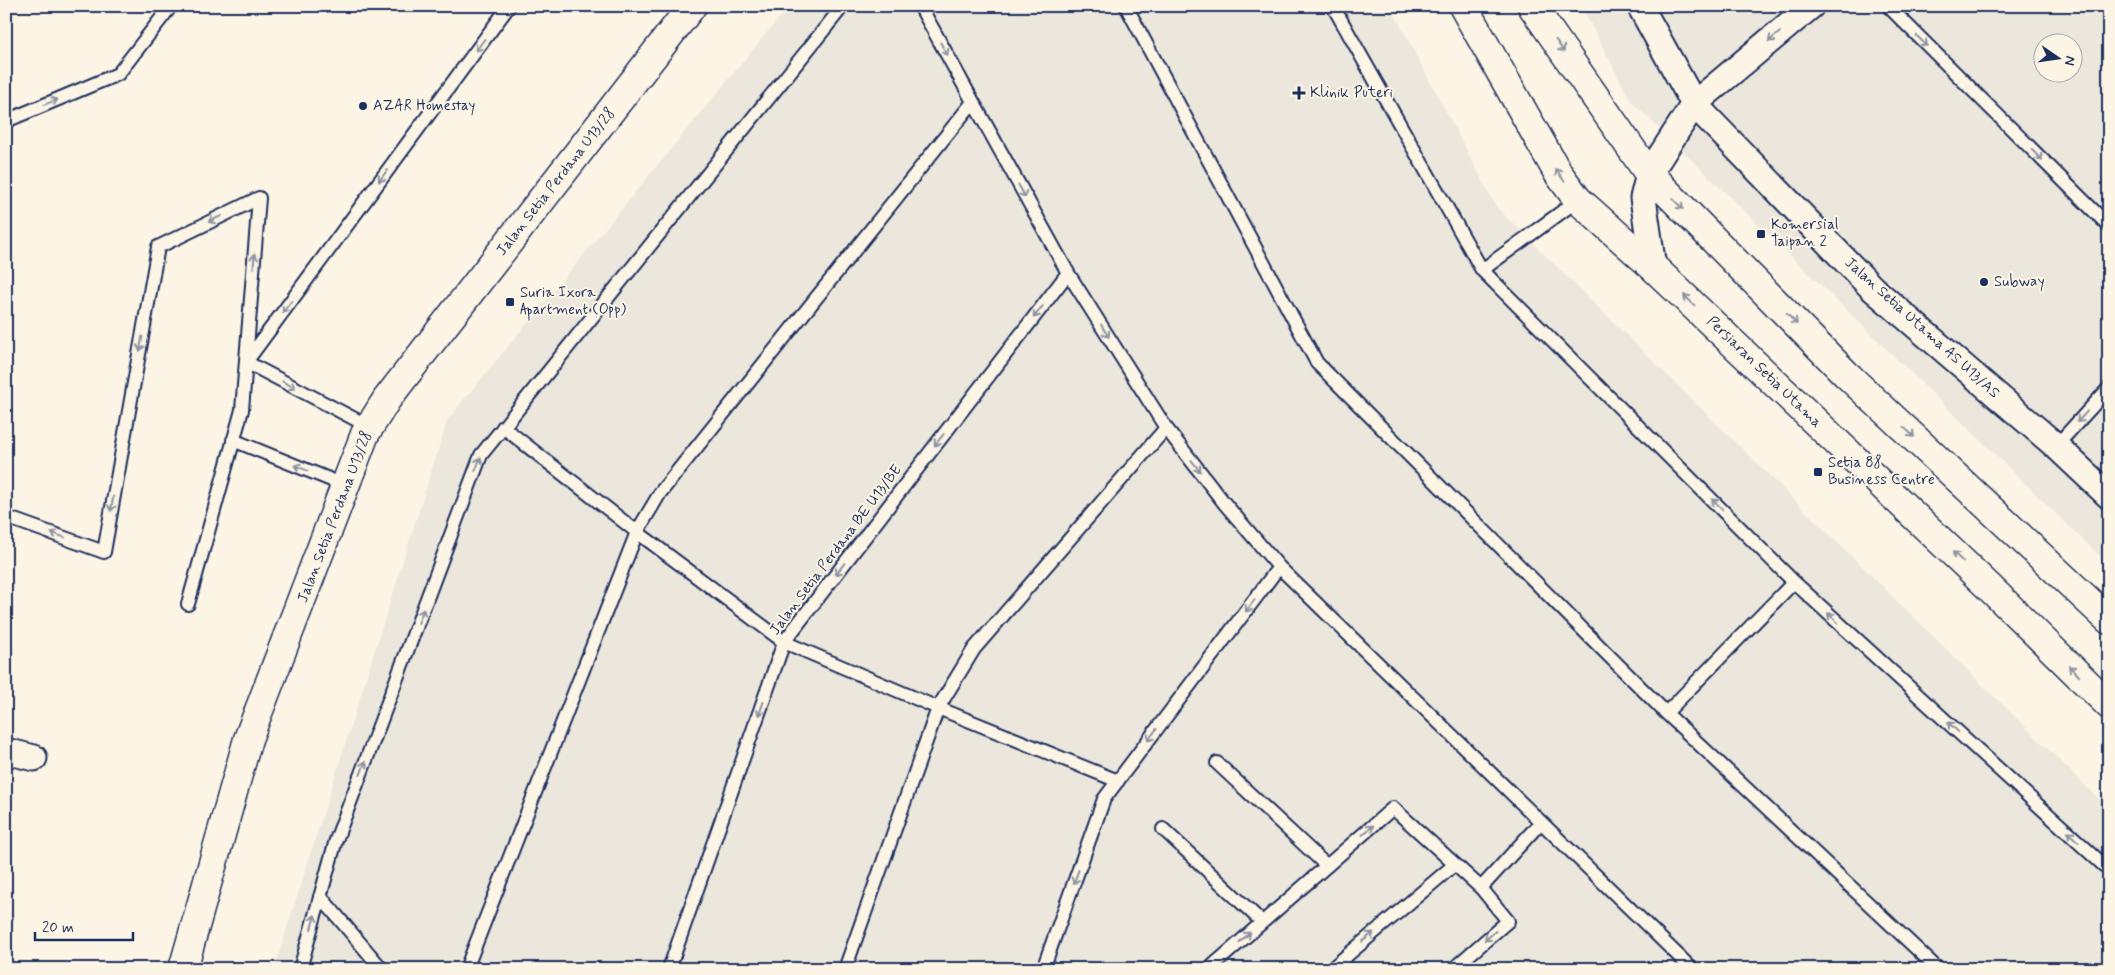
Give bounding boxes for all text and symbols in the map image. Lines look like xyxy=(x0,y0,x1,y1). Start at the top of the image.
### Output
one-way arrow xyxy=(1768,32,1781,43)
north arrow xyxy=(2032,32,2082,82)
one-way arrow xyxy=(1916,34,1928,47)
one-way arrow xyxy=(475,38,485,52)
one-way arrow xyxy=(1555,39,1565,53)
one-way arrow xyxy=(939,41,949,56)
text: N xyxy=(2060,54,2080,67)
place label: Klinik Puteri xyxy=(1310,83,1393,103)
marker: Klinik Puteri xyxy=(1292,86,1306,100)
place label: AZAR Homestay xyxy=(373,96,475,116)
one-way arrow xyxy=(43,97,58,106)
marker: AZAR Homestay xyxy=(357,100,369,112)
street label: Jalan Setia Perdana U13/28 xyxy=(492,104,620,260)
one-way arrow xyxy=(2031,149,2044,161)
one-way arrow xyxy=(1555,168,1565,182)
one-way arrow xyxy=(378,169,388,183)
one-way arrow xyxy=(1018,184,1028,198)
one-way arrow xyxy=(1672,197,1684,210)
one-way arrow xyxy=(208,215,223,224)
place label: Komersial Taipan 2 xyxy=(1771,215,1839,252)
marker: Komersial Taipan 2 xyxy=(1755,228,1767,240)
one-way arrow xyxy=(249,253,259,269)
street label: Jalan Setia Utama AS U13/AS xyxy=(1840,253,2004,403)
place label: Subway xyxy=(1994,272,2045,292)
marker: Subway xyxy=(1978,276,1990,288)
place label: Suria Ixora Apartment (Opp) xyxy=(520,283,627,321)
one-way arrow xyxy=(1682,294,1695,306)
marker: Suria Ixora Apartment (Opp) xyxy=(504,296,516,308)
one-way arrow xyxy=(281,300,292,313)
one-way arrow xyxy=(1033,305,1044,318)
street label: Persiaran Setia Utama xyxy=(1702,312,1826,432)
one-way arrow xyxy=(1786,313,1798,325)
one-way arrow xyxy=(1100,324,1110,338)
one-way arrow xyxy=(135,336,145,352)
one-way arrow xyxy=(281,381,296,390)
one-way arrow xyxy=(2077,411,2088,424)
one-way arrow xyxy=(1903,426,1915,438)
street label: Jalan Setia Perdana U13/28 xyxy=(293,428,377,606)
one-way arrow xyxy=(934,433,945,446)
place label: Setia 88 Business Centre xyxy=(1828,453,1935,490)
one-way arrow xyxy=(474,456,483,472)
one-way arrow xyxy=(1190,459,1201,472)
street label: Jalan Setia Perdana BE U13/BE xyxy=(765,461,907,639)
one-way arrow xyxy=(294,462,309,472)
marker: Setia 88 Business Centre xyxy=(1812,466,1824,478)
one-way arrow xyxy=(107,496,117,512)
one-way arrow xyxy=(1711,499,1723,511)
one-way arrow xyxy=(51,530,66,539)
one-way arrow xyxy=(1952,551,1964,563)
one-way arrow xyxy=(835,562,845,576)
one-way arrow xyxy=(1245,599,1255,613)
one-way arrow xyxy=(417,608,426,624)
one-way arrow xyxy=(1827,612,1840,624)
one-way arrow xyxy=(2068,665,2080,677)
one-way arrow xyxy=(756,700,765,716)
one-way arrow xyxy=(1947,721,1959,733)
one-way arrow xyxy=(1147,728,1158,741)
one-way arrow xyxy=(359,760,368,776)
one-way arrow xyxy=(1361,824,1374,836)
one-way arrow xyxy=(2066,831,2079,843)
one-way arrow xyxy=(1071,869,1080,884)
scale bar xyxy=(35,910,132,942)
one-way arrow xyxy=(308,914,318,930)
text: 20 m xyxy=(42,918,74,938)
one-way arrow xyxy=(1239,931,1252,942)
one-way arrow xyxy=(1484,931,1497,942)
one-way arrow xyxy=(1362,932,1375,943)

